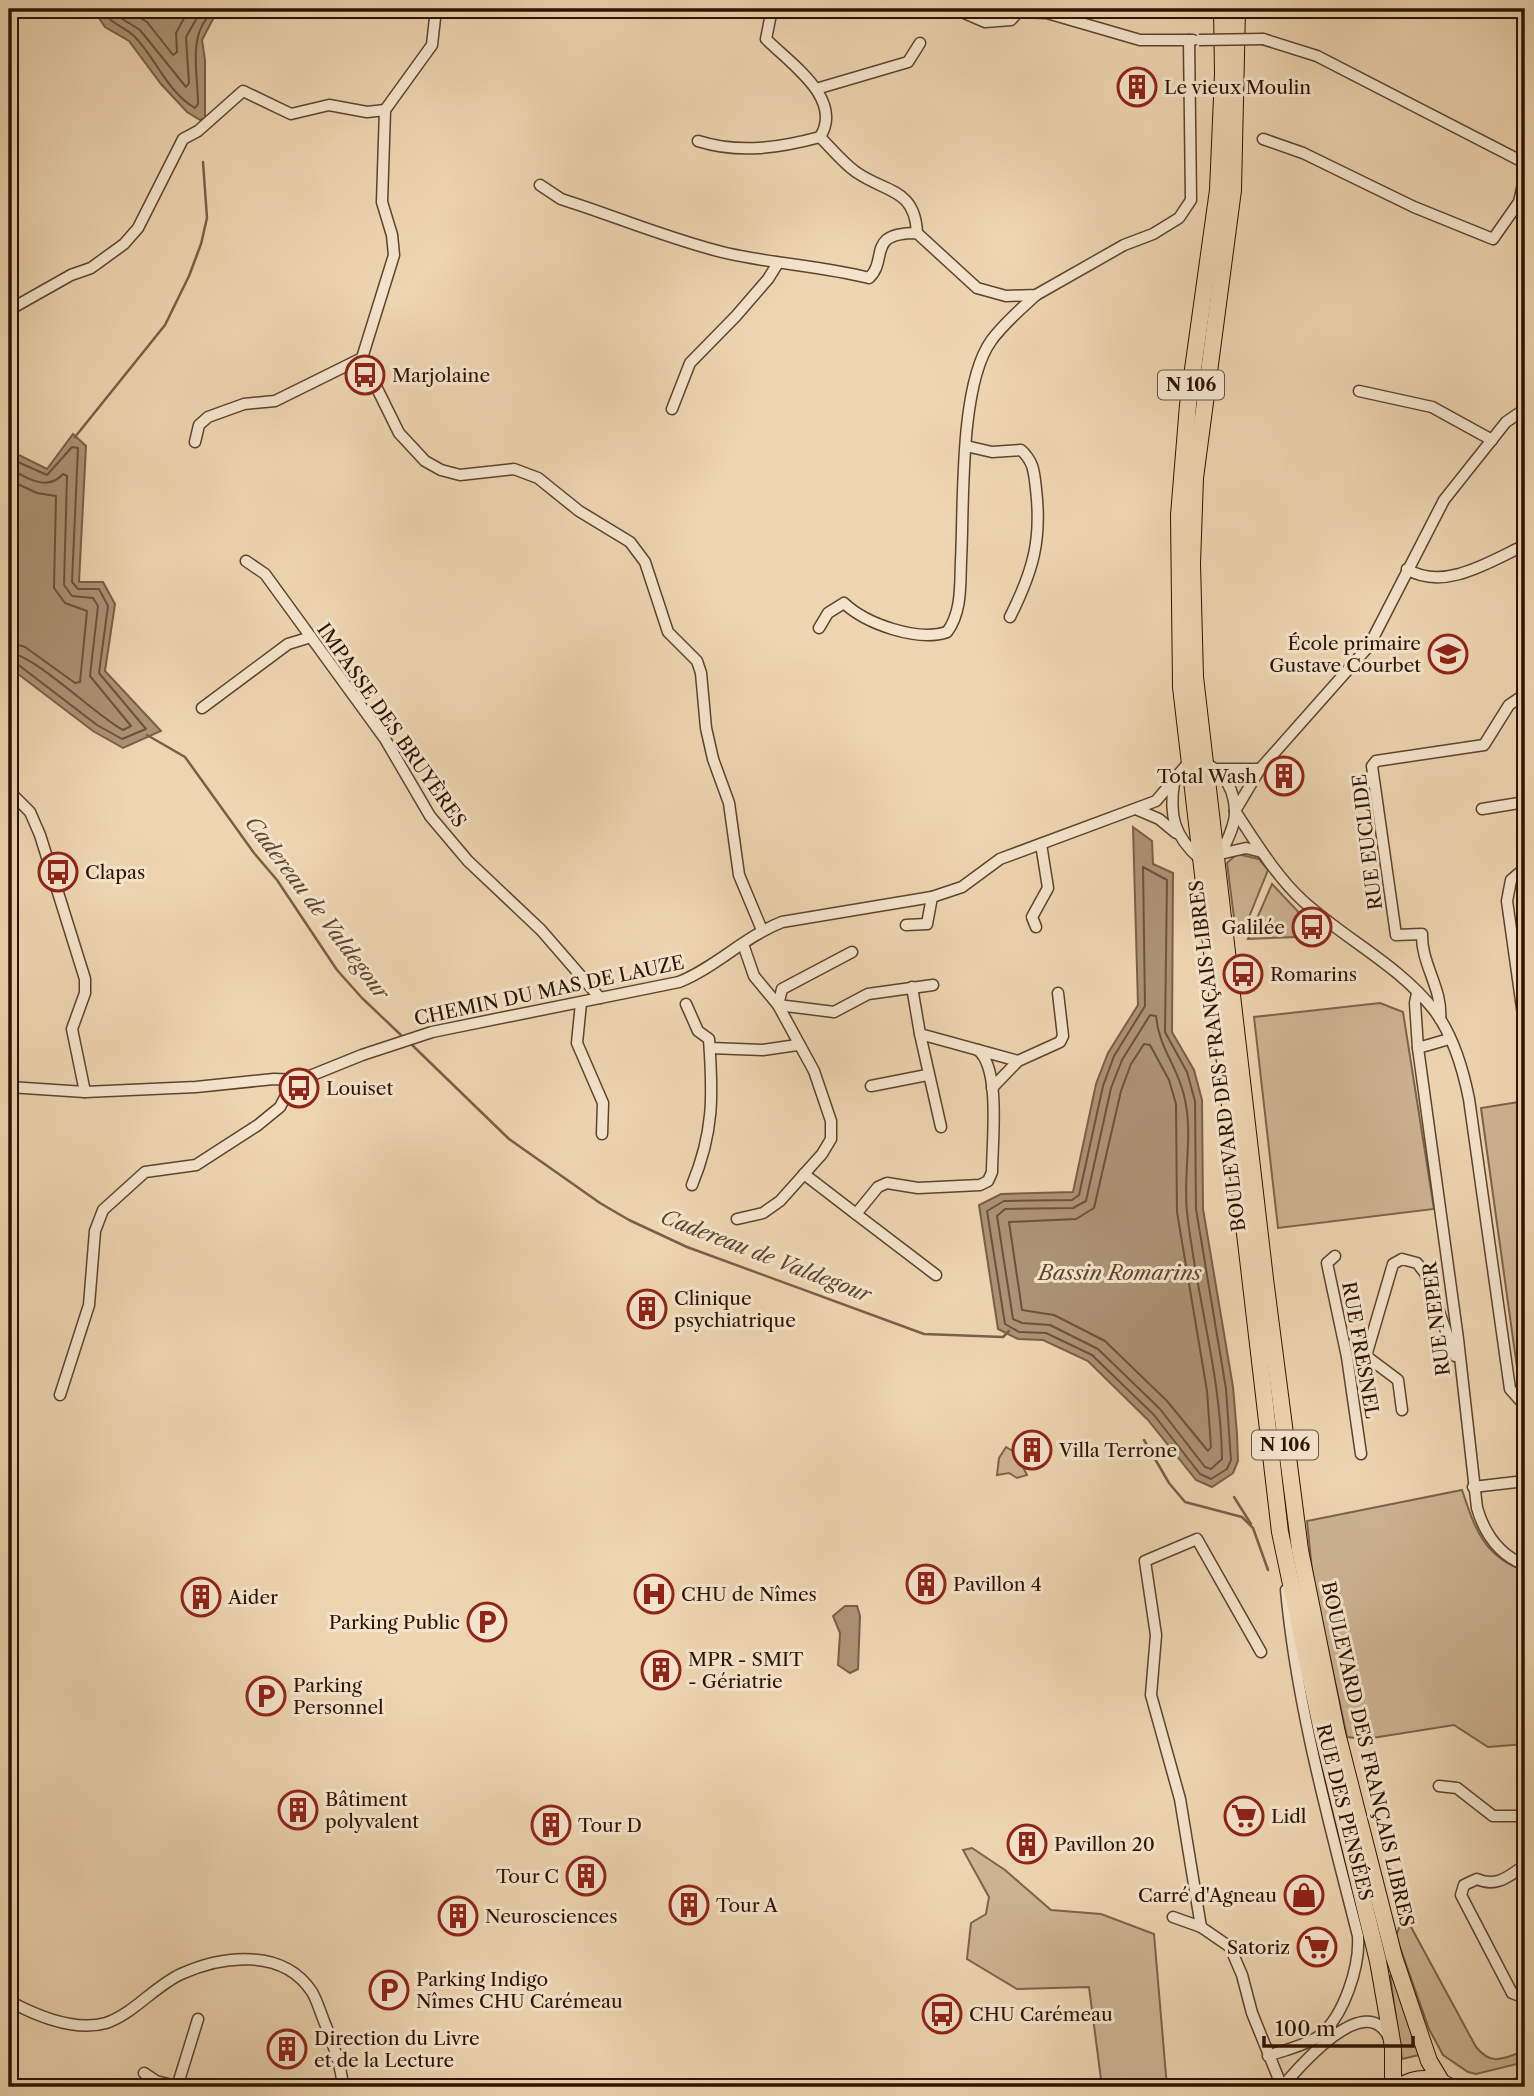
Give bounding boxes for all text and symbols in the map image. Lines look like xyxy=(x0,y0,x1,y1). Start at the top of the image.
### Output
building icon: Le vieux Moulin xyxy=(1116,66,1158,108)
place label: Le vieux Moulin xyxy=(1164,76,1311,99)
bus stop icon: Marjolaine xyxy=(344,354,386,396)
place label: Marjolaine xyxy=(392,364,490,387)
road number: N 106 xyxy=(1158,370,1224,400)
street label: IMPASSE DES BRUYÈRES xyxy=(312,619,471,832)
place label: École primaire Gustave Courbet xyxy=(1269,632,1421,677)
school or university icon: École primaire Gustave Courbet xyxy=(1427,633,1469,675)
building icon: Total Wash xyxy=(1263,755,1305,797)
place label: Total Wash xyxy=(1157,765,1257,788)
street label: RUE EUCLIDE xyxy=(1348,773,1387,911)
water label: Cadereau de Valdegour xyxy=(240,811,395,1005)
bus stop icon: Clapas xyxy=(37,851,79,893)
place label: Clapas xyxy=(85,861,145,884)
street label: BOULEVARD DES FRANÇAIS LIBRES xyxy=(1185,879,1250,1233)
bus stop icon: Galilée xyxy=(1291,906,1333,948)
place label: Galilée xyxy=(1221,916,1285,939)
street label: CHEMIN DU MAS DE LAUZE xyxy=(412,951,686,1030)
bus stop icon: Romarins xyxy=(1222,953,1264,995)
place label: Romarins xyxy=(1270,963,1357,986)
bus stop icon: Louiset xyxy=(278,1067,320,1109)
place label: Louiset xyxy=(326,1077,393,1100)
water label: Cadereau de Valdegour xyxy=(658,1204,876,1308)
water label: Bassin Romarins xyxy=(1036,1260,1203,1285)
street label: RUE NEPER xyxy=(1418,1260,1455,1377)
street label: RUE FRESNEL xyxy=(1337,1280,1384,1421)
place label: Clinique psychiatrique xyxy=(674,1287,796,1332)
building icon: Clinique psychiatrique xyxy=(626,1288,668,1330)
building icon: Villa Terrone xyxy=(1011,1429,1053,1471)
road number: N 106 xyxy=(1252,1430,1318,1460)
place label: Villa Terrone xyxy=(1058,1439,1177,1462)
building icon: Pavillon 4 xyxy=(905,1563,947,1605)
hospital icon: CHU de Nîmes xyxy=(633,1573,675,1615)
place label: Pavillon 4 xyxy=(953,1573,1042,1596)
building icon: Aider xyxy=(180,1576,222,1618)
street label: BOULEVARD DES FRANÇAIS LIBRES xyxy=(1317,1579,1419,1929)
place label: CHU de Nîmes xyxy=(681,1583,817,1606)
place label: Aider xyxy=(227,1586,278,1609)
parking icon: Parking Public xyxy=(466,1601,508,1643)
place label: Parking Public xyxy=(329,1611,460,1634)
place label: MPR - SMIT - Gériatrie xyxy=(688,1648,804,1693)
building icon: MPR - SMIT - Gériatrie xyxy=(640,1649,682,1691)
place label: Parking Personnel xyxy=(293,1674,384,1719)
parking icon: Parking Personnel xyxy=(245,1675,287,1717)
street label: RUE DES PENSÉES xyxy=(1311,1721,1378,1903)
place label: Bâtiment polyvalent xyxy=(325,1788,419,1833)
building icon: Bâtiment polyvalent xyxy=(277,1789,319,1831)
supermarket icon: Lidl xyxy=(1223,1795,1265,1837)
building icon: Tour D xyxy=(530,1804,572,1846)
place label: Lidl xyxy=(1271,1805,1307,1828)
place label: Tour D xyxy=(578,1814,642,1837)
building icon: Pavillon 20 xyxy=(1006,1823,1048,1865)
place label: Pavillon 20 xyxy=(1054,1833,1155,1856)
building icon: Tour C xyxy=(565,1855,607,1897)
place label: Tour C xyxy=(496,1865,559,1888)
shop icon: Carré d'Agneau xyxy=(1283,1874,1325,1916)
building icon: Tour A xyxy=(668,1884,710,1926)
place label: Carré d'Agneau xyxy=(1138,1884,1277,1907)
place label: Tour A xyxy=(716,1894,779,1917)
building icon: Neurosciences xyxy=(437,1895,479,1937)
place label: Neurosciences xyxy=(485,1905,617,1928)
supermarket icon: Satoriz xyxy=(1296,1926,1338,1968)
place label: Satoriz xyxy=(1227,1936,1290,1959)
place label: Parking Indigo Nîmes CHU Carémeau xyxy=(416,1968,623,2013)
parking icon: Parking Indigo Nîmes CHU Carémeau xyxy=(368,1969,410,2011)
bus stop icon: CHU Carémeau xyxy=(921,1993,963,2035)
place label: CHU Carémeau xyxy=(969,2003,1113,2026)
scale bar xyxy=(1264,2005,1413,2049)
text: 100 m xyxy=(1275,2016,1336,2041)
place label: Direction du Livre et de la Lecture xyxy=(314,2027,480,2072)
building icon: Direction du Livre et de la Lecture xyxy=(266,2028,308,2070)

